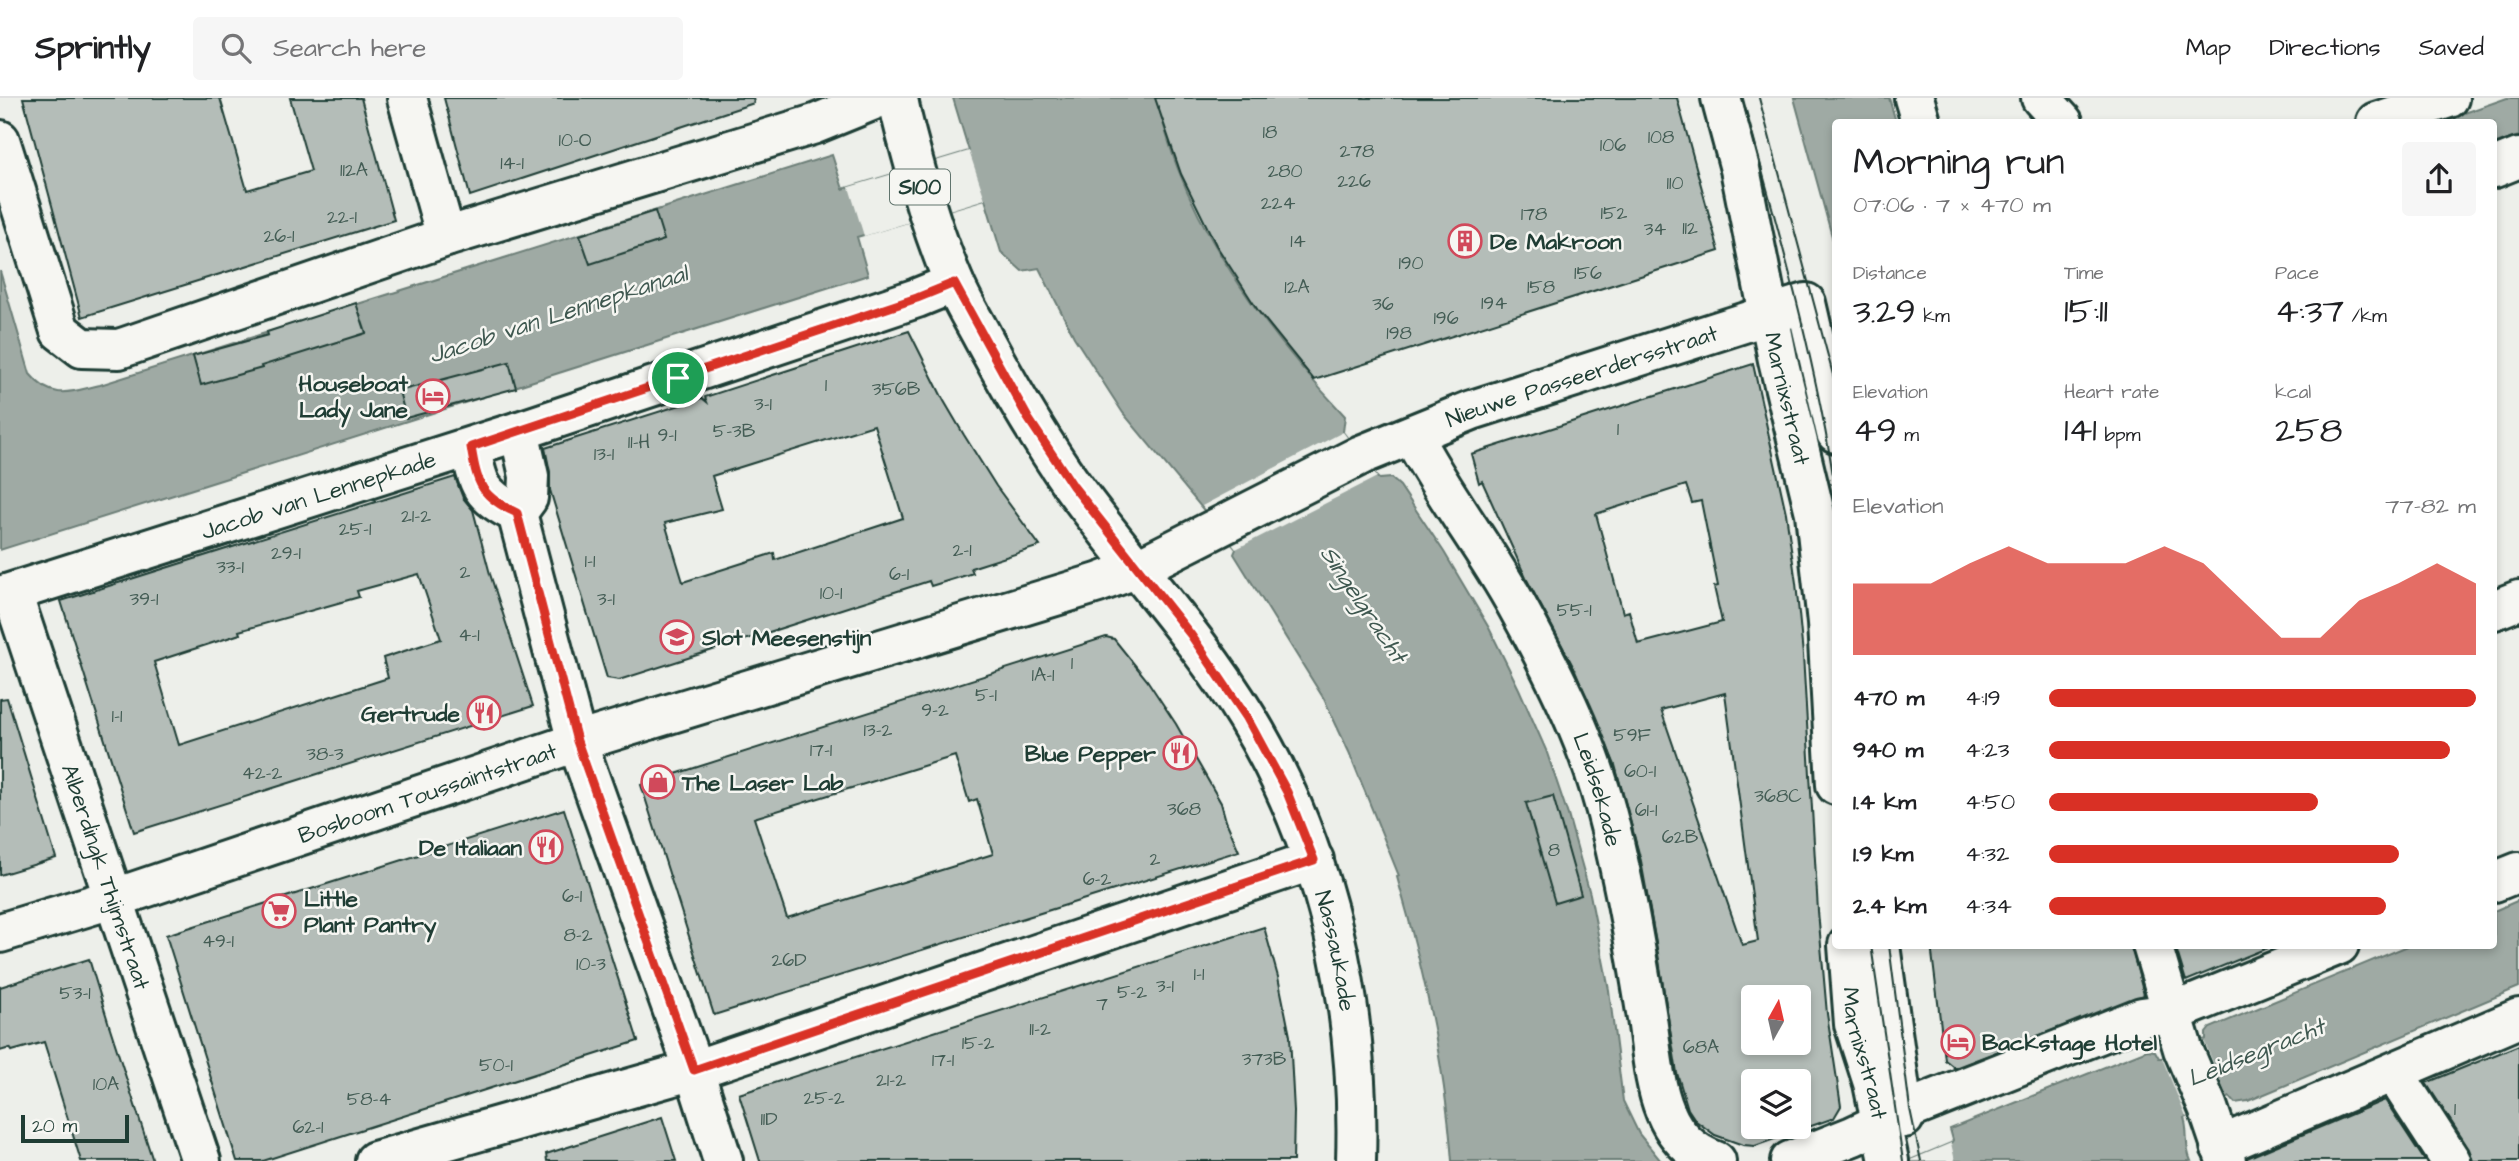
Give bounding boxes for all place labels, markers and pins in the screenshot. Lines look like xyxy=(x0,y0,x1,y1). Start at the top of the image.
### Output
building icon: De Makroon xyxy=(1446,222,1484,260)
place label: De Makroon xyxy=(1490,226,1622,258)
pin xyxy=(648,348,708,408)
place label: Houseboat Lady Jane xyxy=(299,368,409,428)
hotel icon: Houseboat Lady Jane xyxy=(414,377,452,415)
school or university icon: Slot Meesenstijn xyxy=(658,618,696,656)
place label: Slot Meesenstijn xyxy=(701,622,872,654)
restaurant icon: Gertrude xyxy=(465,694,503,732)
place label: Gertrude xyxy=(361,698,461,730)
restaurant icon: Blue Pepper xyxy=(1161,734,1199,772)
place label: Blue Pepper xyxy=(1025,738,1156,770)
shop icon: The Laser Lab xyxy=(639,763,677,801)
place label: The Laser Lab xyxy=(681,767,844,799)
restaurant icon: De Italiaan xyxy=(527,828,565,866)
place label: De Italiaan xyxy=(419,832,522,864)
place label: Little Plant Pantry xyxy=(304,883,437,943)
supermarket icon: Little Plant Pantry xyxy=(260,892,298,930)
hotel icon: Backstage Hotel xyxy=(1939,1023,1977,1061)
place label: Backstage Hotel xyxy=(1982,1027,2157,1060)

